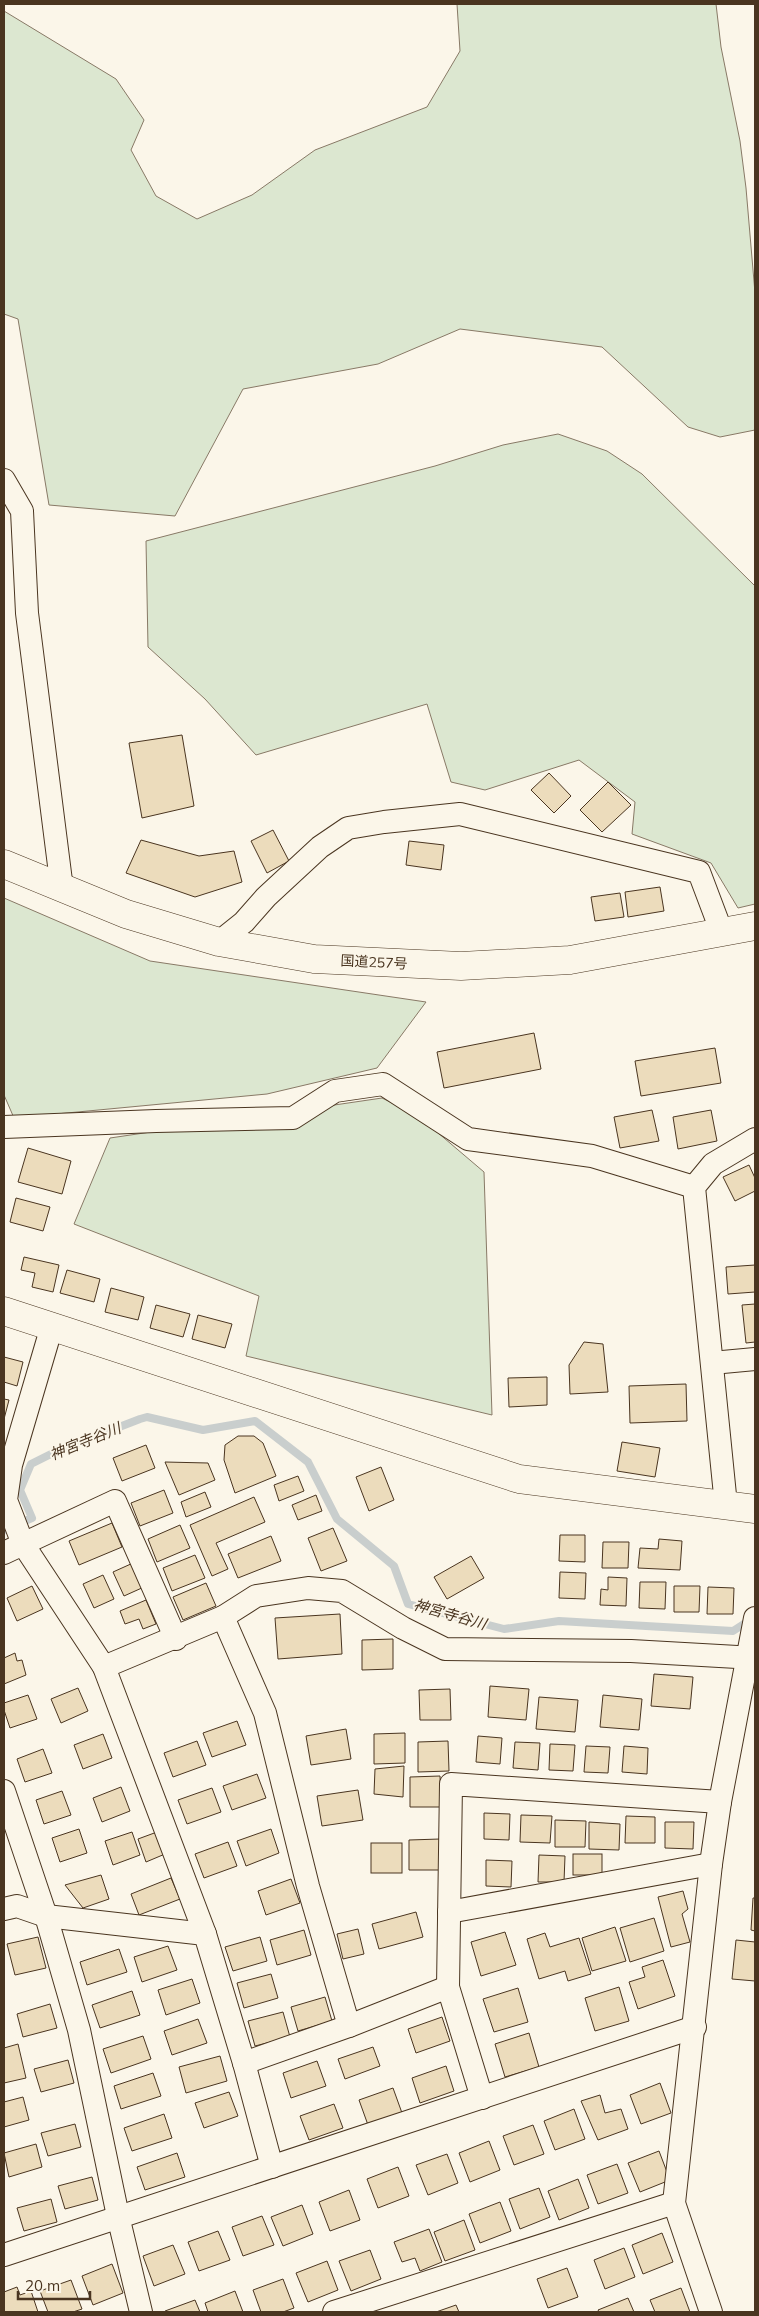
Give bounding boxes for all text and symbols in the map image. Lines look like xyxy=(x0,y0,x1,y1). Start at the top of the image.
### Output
street label: 国道257号 xyxy=(340,951,408,973)
water label: 神宮寺谷川 xyxy=(47,1417,125,1464)
water label: 神宮寺谷川 xyxy=(411,1595,491,1634)
scale bar xyxy=(18,2268,90,2300)
text: 20 m xyxy=(25,2276,60,2295)

